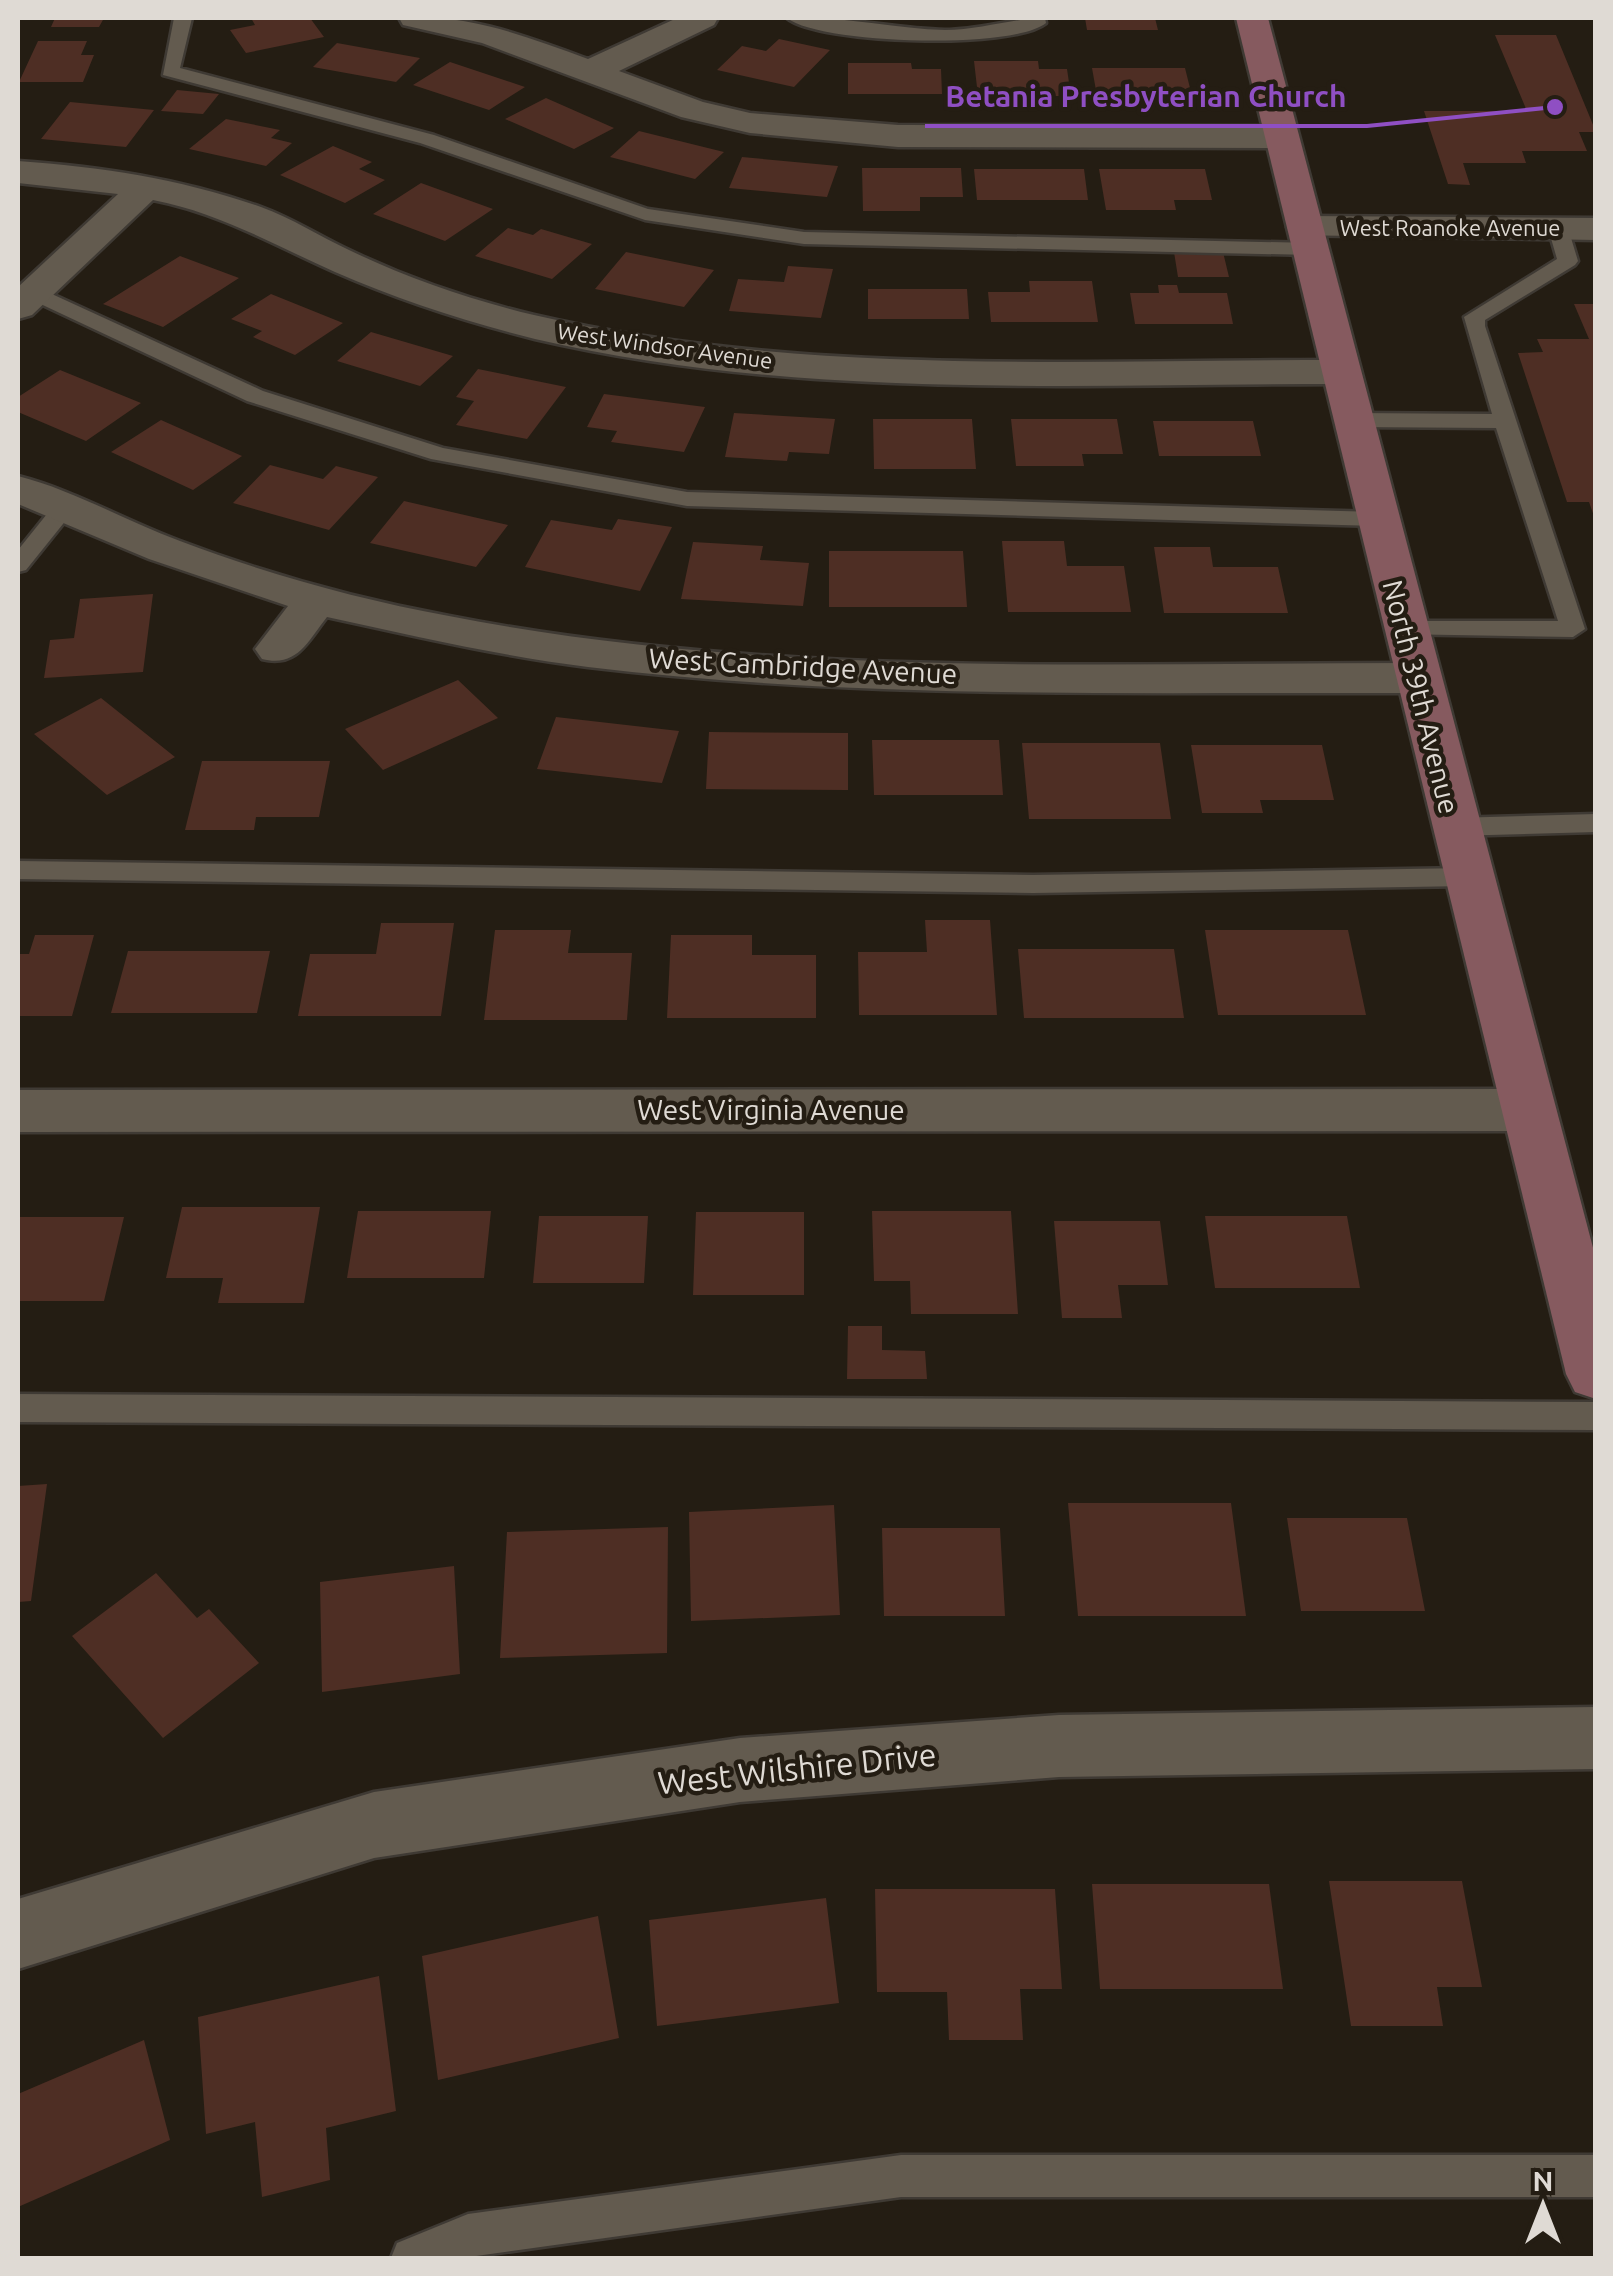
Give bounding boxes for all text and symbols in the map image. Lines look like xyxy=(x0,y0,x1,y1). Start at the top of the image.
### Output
callout: Betania Presbyterian Church xyxy=(925,66,1367,126)
text: Betania Presbyterian Church xyxy=(945,79,1347,113)
street label: West Roanoke Avenue xyxy=(1340,215,1560,240)
street label: West Windsor Avenue xyxy=(556,318,774,373)
street label: North 39th Avenue xyxy=(1377,577,1466,817)
street label: West Cambridge Avenue xyxy=(648,642,958,689)
street label: West Virginia Avenue xyxy=(637,1094,905,1125)
street label: West Wilshire Drive xyxy=(656,1735,938,1801)
north arrow xyxy=(1493,2156,1593,2256)
text: N xyxy=(1533,2165,1553,2196)

